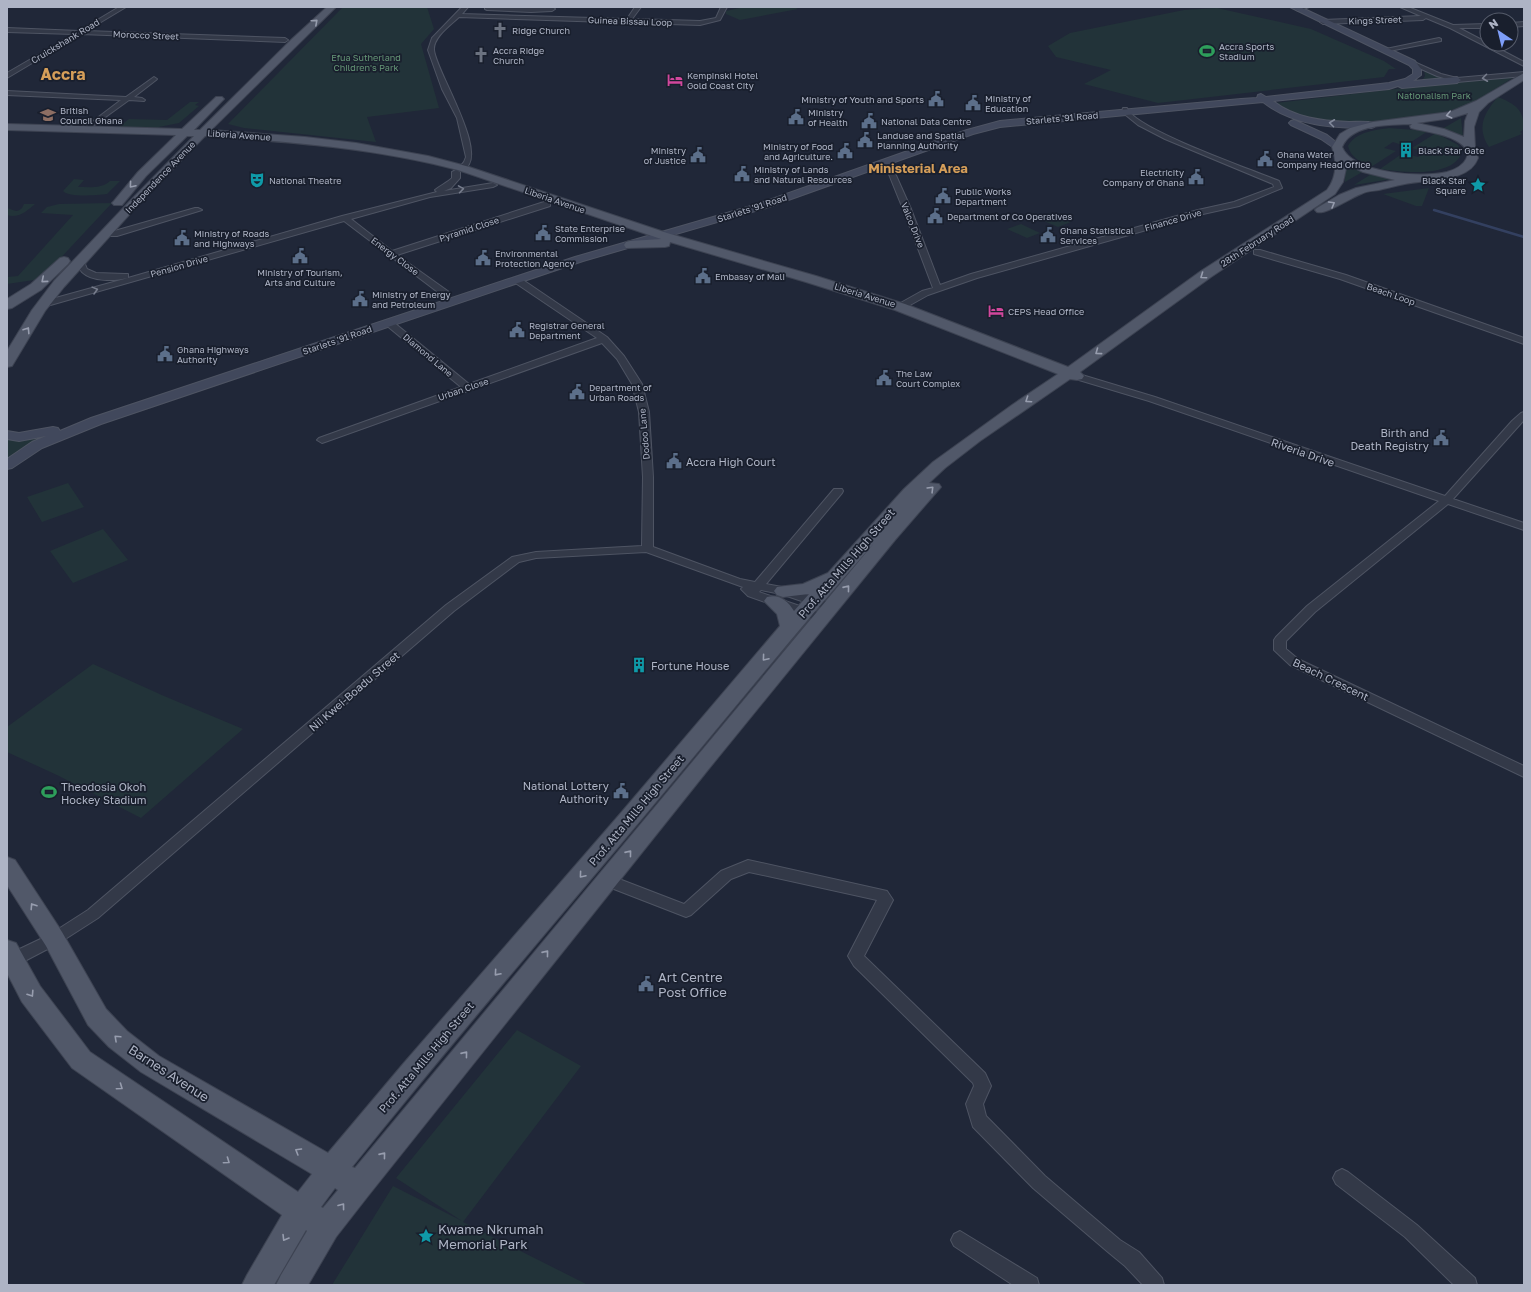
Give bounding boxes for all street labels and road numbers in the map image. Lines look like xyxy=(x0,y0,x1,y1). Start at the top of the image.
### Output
street label: Guinea Bissau Loop xyxy=(588,14,673,28)
street label: Kings Street xyxy=(1348,14,1402,26)
street label: Cruickshank Road xyxy=(29,16,101,66)
street label: Morocco Street xyxy=(113,28,180,42)
street label: Starlets '91 Road xyxy=(1025,109,1099,127)
street label: Liberia Avenue xyxy=(207,127,271,143)
street label: Independence Avenue xyxy=(123,139,197,215)
street label: Liberia Avenue xyxy=(523,184,587,216)
street label: Starlets '91 Road xyxy=(716,192,788,224)
street label: Valco Drive xyxy=(899,201,927,249)
street label: Finance Drive xyxy=(1143,207,1203,233)
street label: 28th February Road xyxy=(1218,213,1296,269)
street label: Pyramid Close xyxy=(438,214,500,244)
street label: Energy Close xyxy=(369,235,421,277)
street label: Pension Drive xyxy=(149,253,209,279)
street label: Liberia Avenue xyxy=(833,280,897,310)
street label: Beach Loop xyxy=(1365,281,1417,308)
street label: Starlets '91 Road xyxy=(301,323,373,357)
street label: Diamond Lane xyxy=(401,331,455,379)
street label: Urban Close xyxy=(436,375,490,403)
street label: Dodoo Lane xyxy=(636,408,652,460)
street label: Riveria Drive xyxy=(1270,435,1336,469)
street label: Prof. Atta Mills High Street xyxy=(795,506,897,620)
street label: Nii Kwei-Boadu Street xyxy=(306,648,402,734)
street label: Beach Crescent xyxy=(1291,655,1371,703)
street label: Prof. Atta Mills High Street xyxy=(586,752,686,868)
street label: Prof. Atta Mills High Street xyxy=(376,999,476,1115)
street label: Barnes Avenue xyxy=(126,1041,212,1105)

